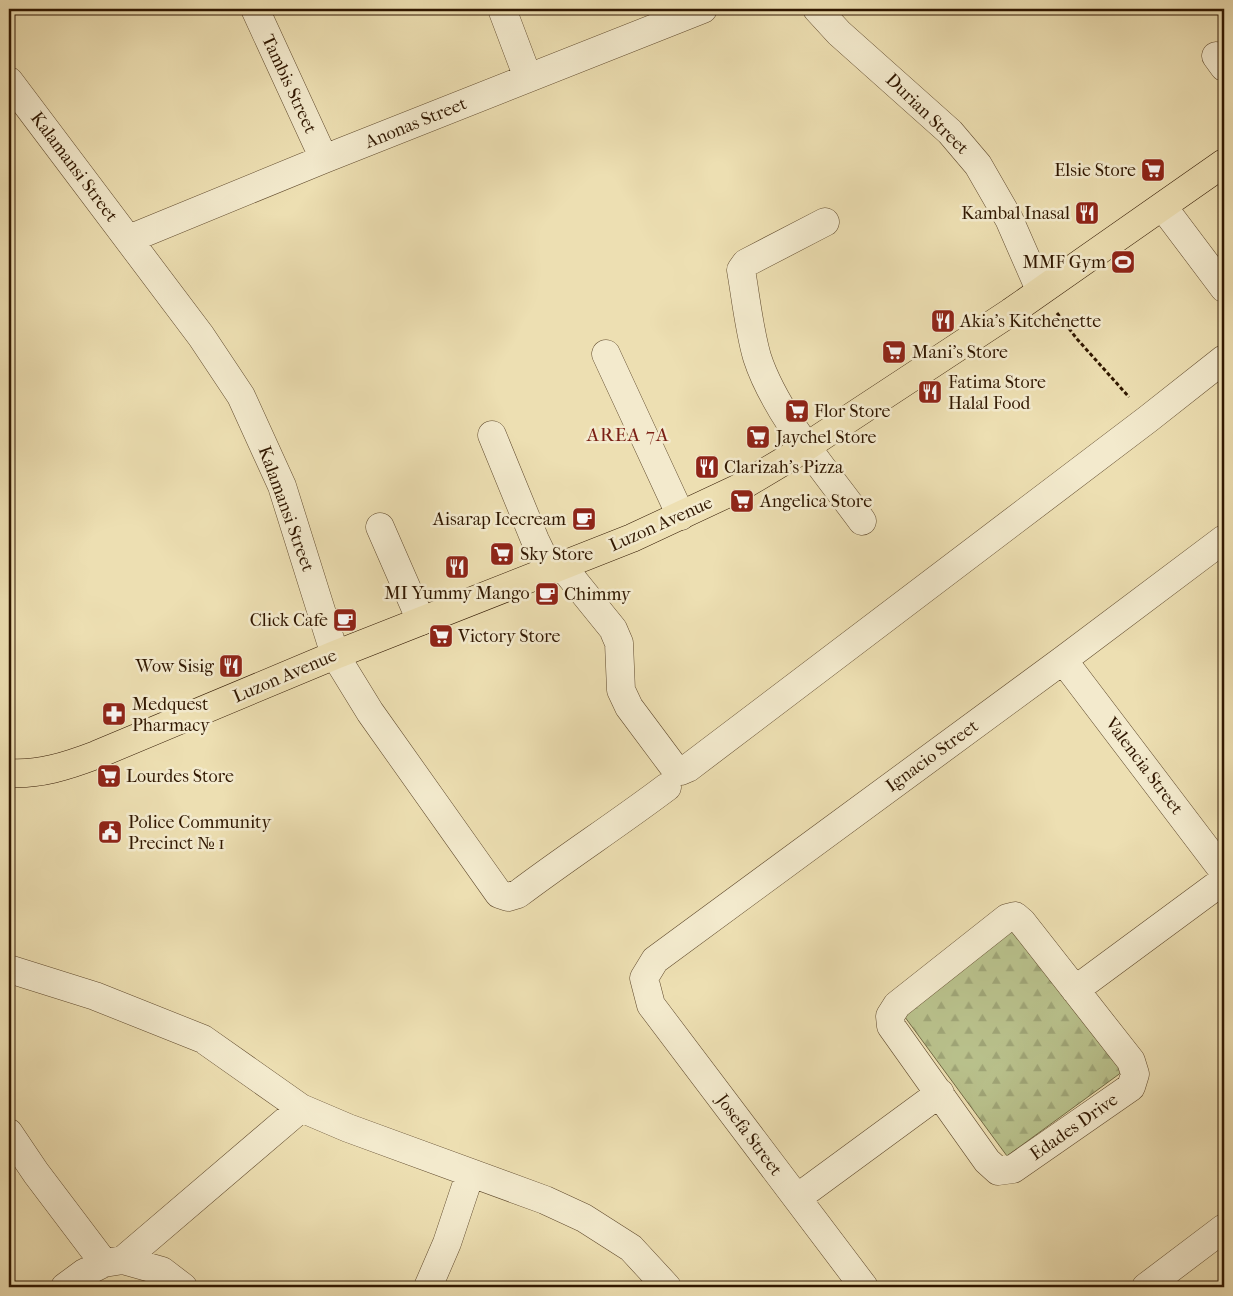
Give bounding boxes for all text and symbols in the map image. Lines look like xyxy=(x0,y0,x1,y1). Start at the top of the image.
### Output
street label: Tambis Street xyxy=(257,31,321,137)
street label: Durian Street xyxy=(881,69,973,159)
street label: Anonas Street xyxy=(361,93,470,153)
street label: Kalamansi Street xyxy=(26,108,122,226)
supermarket icon: Elsie Store xyxy=(1140,157,1166,183)
place label: Elsie Store xyxy=(1054,160,1136,181)
restaurant icon: Kambal Inasal xyxy=(1074,200,1100,226)
place label: Kambal Inasal xyxy=(961,203,1070,224)
sports icon: MMF Gym xyxy=(1110,249,1136,275)
place label: MMF Gym xyxy=(1022,252,1106,273)
restaurant icon: Akia's Kitchenette xyxy=(930,308,956,334)
place label: Akia's Kitchenette xyxy=(959,311,1101,332)
supermarket icon: Mani's Store xyxy=(881,339,907,365)
place label: Mani's Store xyxy=(912,342,1008,363)
place label: Fatima Store Halal Food xyxy=(948,372,1046,414)
restaurant icon: Fatima Store Halal Food xyxy=(917,379,943,405)
supermarket icon: Flor Store xyxy=(784,398,810,424)
place label: Flor Store xyxy=(814,401,890,422)
district label: AREA 7A xyxy=(586,424,669,446)
supermarket icon: Jaychel Store xyxy=(745,424,771,450)
place label: Jaychel Store xyxy=(774,427,877,448)
street label: Kalamansi Street xyxy=(254,443,319,575)
restaurant icon: Clarizah's Pizza xyxy=(694,454,720,480)
place label: Clarizah's Pizza xyxy=(724,457,844,478)
supermarket icon: Angelica Store xyxy=(729,488,755,514)
place label: Angelica Store xyxy=(759,491,872,512)
street label: Luzon Avenue xyxy=(606,492,716,556)
cafe icon: Aisarap Icecream xyxy=(571,506,597,532)
place label: Aisarap Icecream xyxy=(432,509,566,530)
supermarket icon: Sky Store xyxy=(489,541,515,567)
place label: Sky Store xyxy=(520,544,593,565)
restaurant icon: MI Yummy Mango xyxy=(444,554,470,580)
cafe icon: Chimmy xyxy=(534,581,560,607)
place label: MI Yummy Mango xyxy=(384,583,530,604)
place label: Chimmy xyxy=(564,584,632,605)
cafe icon: Click Cafe xyxy=(332,607,358,633)
place label: Click Cafe xyxy=(250,610,328,631)
supermarket icon: Victory Store xyxy=(428,623,454,649)
place label: Victory Store xyxy=(457,626,561,647)
street label: Luzon Avenue xyxy=(230,645,340,707)
restaurant icon: Wow Sisig xyxy=(218,653,244,679)
place label: Wow Sisig xyxy=(134,656,214,677)
place label: Medquest Pharmacy xyxy=(132,694,211,736)
pharmacy icon: Medquest Pharmacy xyxy=(101,701,127,727)
street label: Valencia Street xyxy=(1100,713,1188,819)
street label: Ignacio Street xyxy=(882,715,983,797)
supermarket icon: Lourdes Store xyxy=(96,763,122,789)
place label: Lourdes Store xyxy=(126,766,234,787)
place label: Police Community Precinct № 1 xyxy=(128,812,273,854)
public building icon: Police Community Precinct № 1 xyxy=(97,819,123,845)
street label: Josefa Street xyxy=(710,1088,787,1180)
street label: Edades Drive xyxy=(1026,1089,1122,1165)

